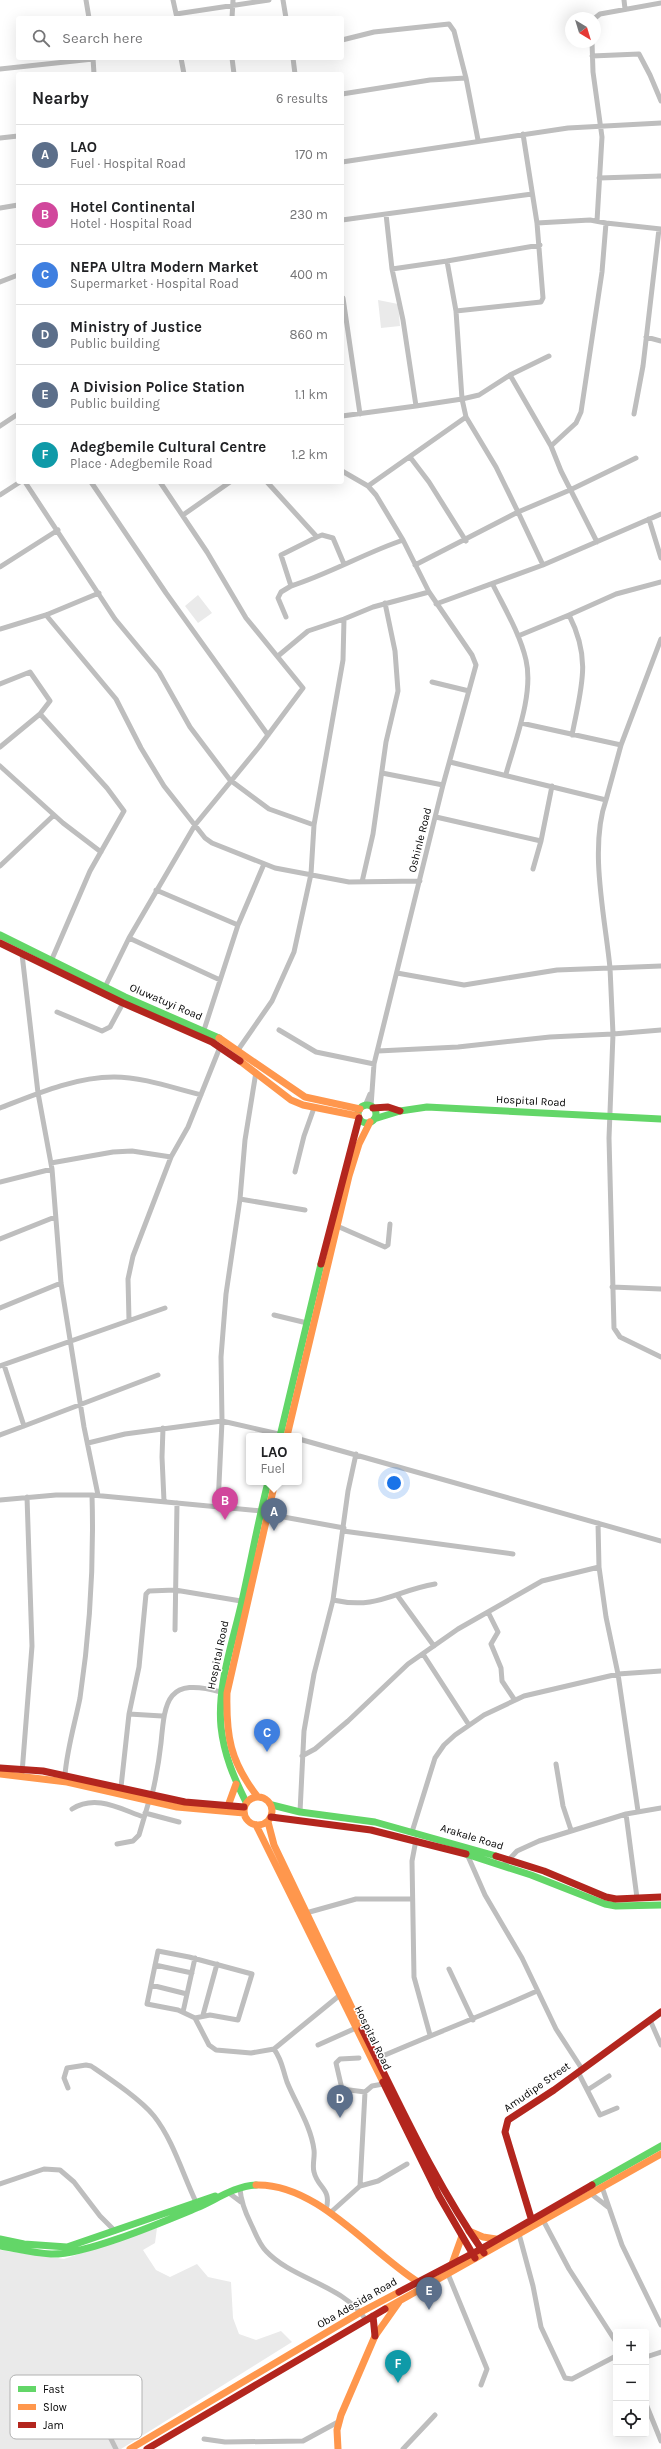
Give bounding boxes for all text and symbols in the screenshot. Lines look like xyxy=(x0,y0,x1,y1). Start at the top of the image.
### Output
north arrow xyxy=(565,12,601,48)
search box xyxy=(16,16,344,60)
icon: search xyxy=(30,27,52,49)
text: Search here xyxy=(62,29,143,47)
text: Nearby xyxy=(32,88,89,108)
text: 6 results xyxy=(276,91,328,106)
text: LAO xyxy=(70,138,97,156)
text: A xyxy=(41,147,49,162)
text: 170 m xyxy=(295,147,328,162)
text: Fuel · Hospital Road xyxy=(70,156,186,171)
text: Hotel Continental xyxy=(70,198,195,216)
text: B xyxy=(41,207,49,222)
text: 230 m xyxy=(290,207,328,222)
text: Hotel · Hospital Road xyxy=(70,216,192,231)
text: NEPA Ultra Modern Market xyxy=(70,258,258,276)
text: C xyxy=(41,267,49,282)
text: 400 m xyxy=(290,267,328,282)
text: Supermarket · Hospital Road xyxy=(70,276,239,291)
text: Ministry of Justice xyxy=(70,318,202,336)
text: D xyxy=(41,327,49,342)
text: 860 m xyxy=(290,327,328,342)
text: Public building xyxy=(70,336,160,351)
text: A Division Police Station xyxy=(70,378,245,396)
text: E xyxy=(41,387,49,402)
text: 1.1 km xyxy=(295,387,328,402)
text: Public building xyxy=(70,396,160,411)
text: Adegbemile Cultural Centre xyxy=(70,438,266,456)
text: F xyxy=(41,447,49,462)
text: 1.2 km xyxy=(291,447,328,462)
text: Place · Adegbemile Road xyxy=(70,456,213,471)
street label: Oshinle Road xyxy=(406,806,434,874)
street label: Oluwatuyi Road xyxy=(128,981,204,1023)
street label: Hospital Road xyxy=(496,1093,566,1109)
popup xyxy=(246,1433,302,1485)
text: LAO xyxy=(260,1443,288,1461)
text: Fuel xyxy=(260,1461,285,1476)
your location xyxy=(384,1473,404,1493)
pin: B xyxy=(212,1487,238,1520)
pin: A xyxy=(261,1498,287,1531)
street label: Hospital Road xyxy=(204,1619,232,1691)
pin: C xyxy=(254,1719,280,1752)
street label: Arakale Road xyxy=(439,1821,505,1853)
street label: Hospital Road xyxy=(352,2004,394,2072)
street label: Amudipe Street xyxy=(501,2059,573,2115)
pin: D xyxy=(327,2085,353,2118)
street label: Oba Adesida Road xyxy=(315,2275,399,2331)
pin: E xyxy=(416,2277,442,2310)
map controls xyxy=(613,2329,649,2437)
button: + xyxy=(613,2329,649,2365)
pin: F xyxy=(385,2350,411,2383)
button: − xyxy=(613,2365,649,2401)
legend xyxy=(10,2375,142,2439)
text: Fast xyxy=(43,2383,64,2396)
text: Slow xyxy=(43,2401,67,2414)
button: locate xyxy=(613,2401,649,2437)
text: Jam xyxy=(43,2419,64,2432)

